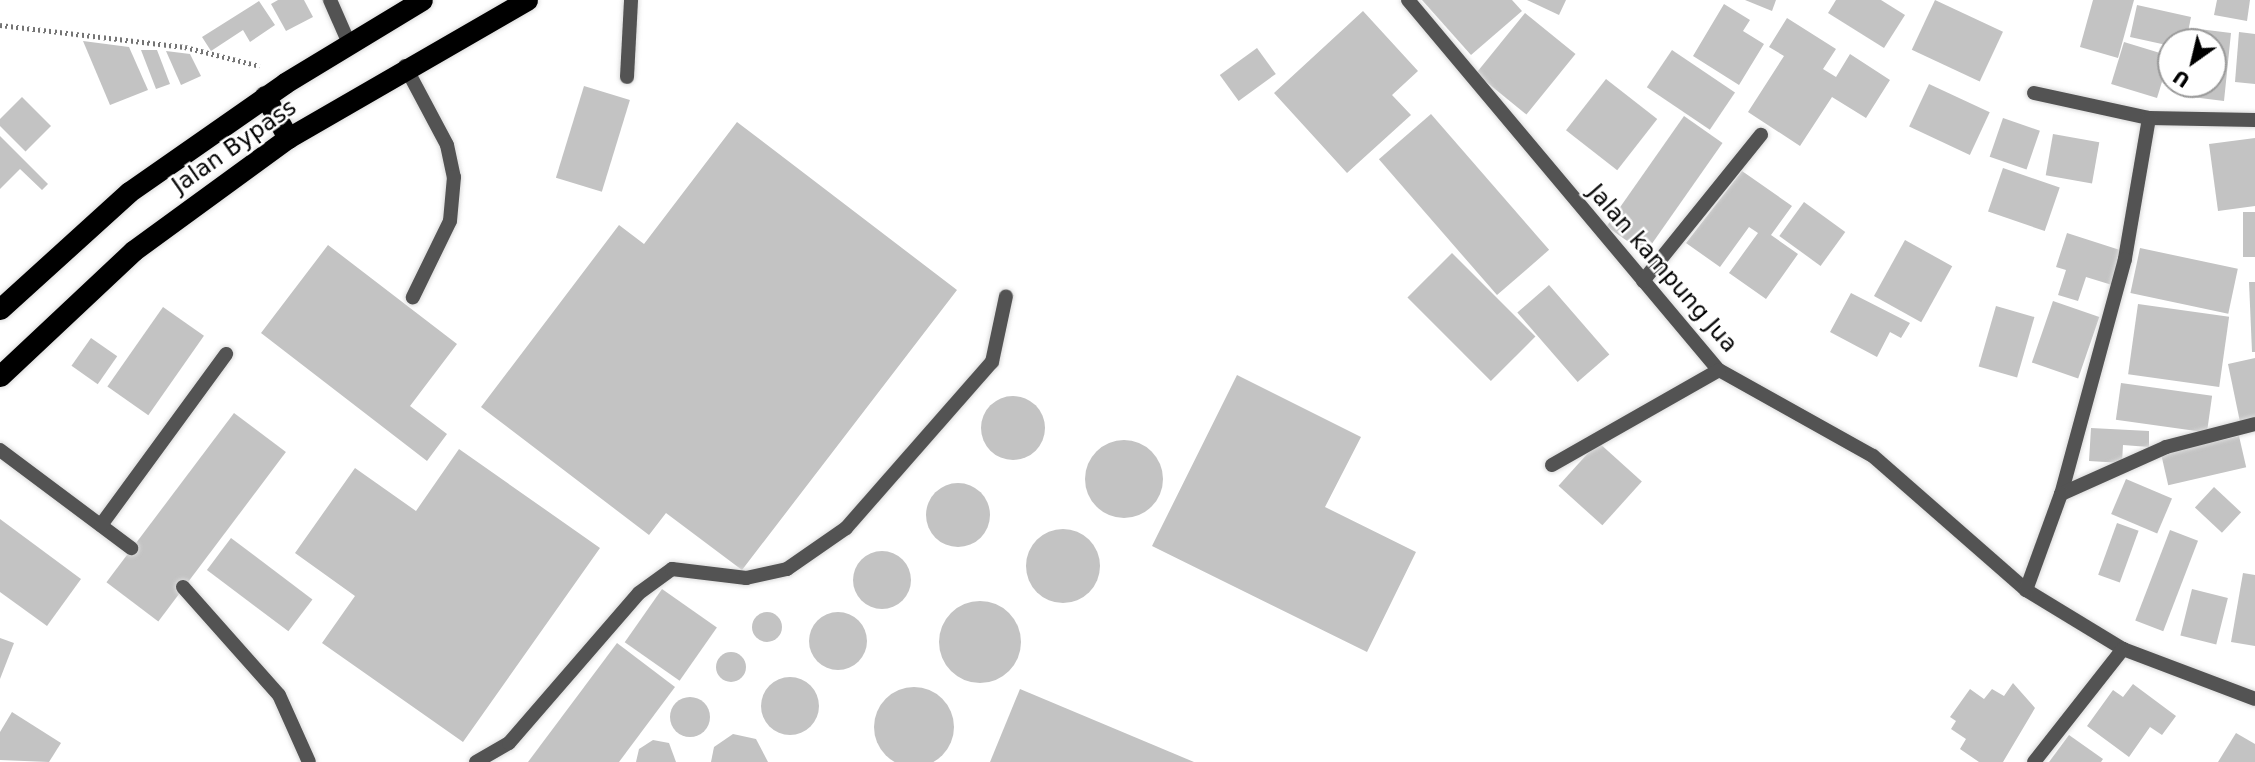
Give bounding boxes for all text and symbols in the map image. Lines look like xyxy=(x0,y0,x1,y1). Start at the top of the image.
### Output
north arrow xyxy=(2157,28,2227,98)
text: U xyxy=(2169,65,2194,92)
street label: Jalan Bypass xyxy=(167,93,301,199)
street label: Jalan kampung Jua xyxy=(1582,178,1744,358)

